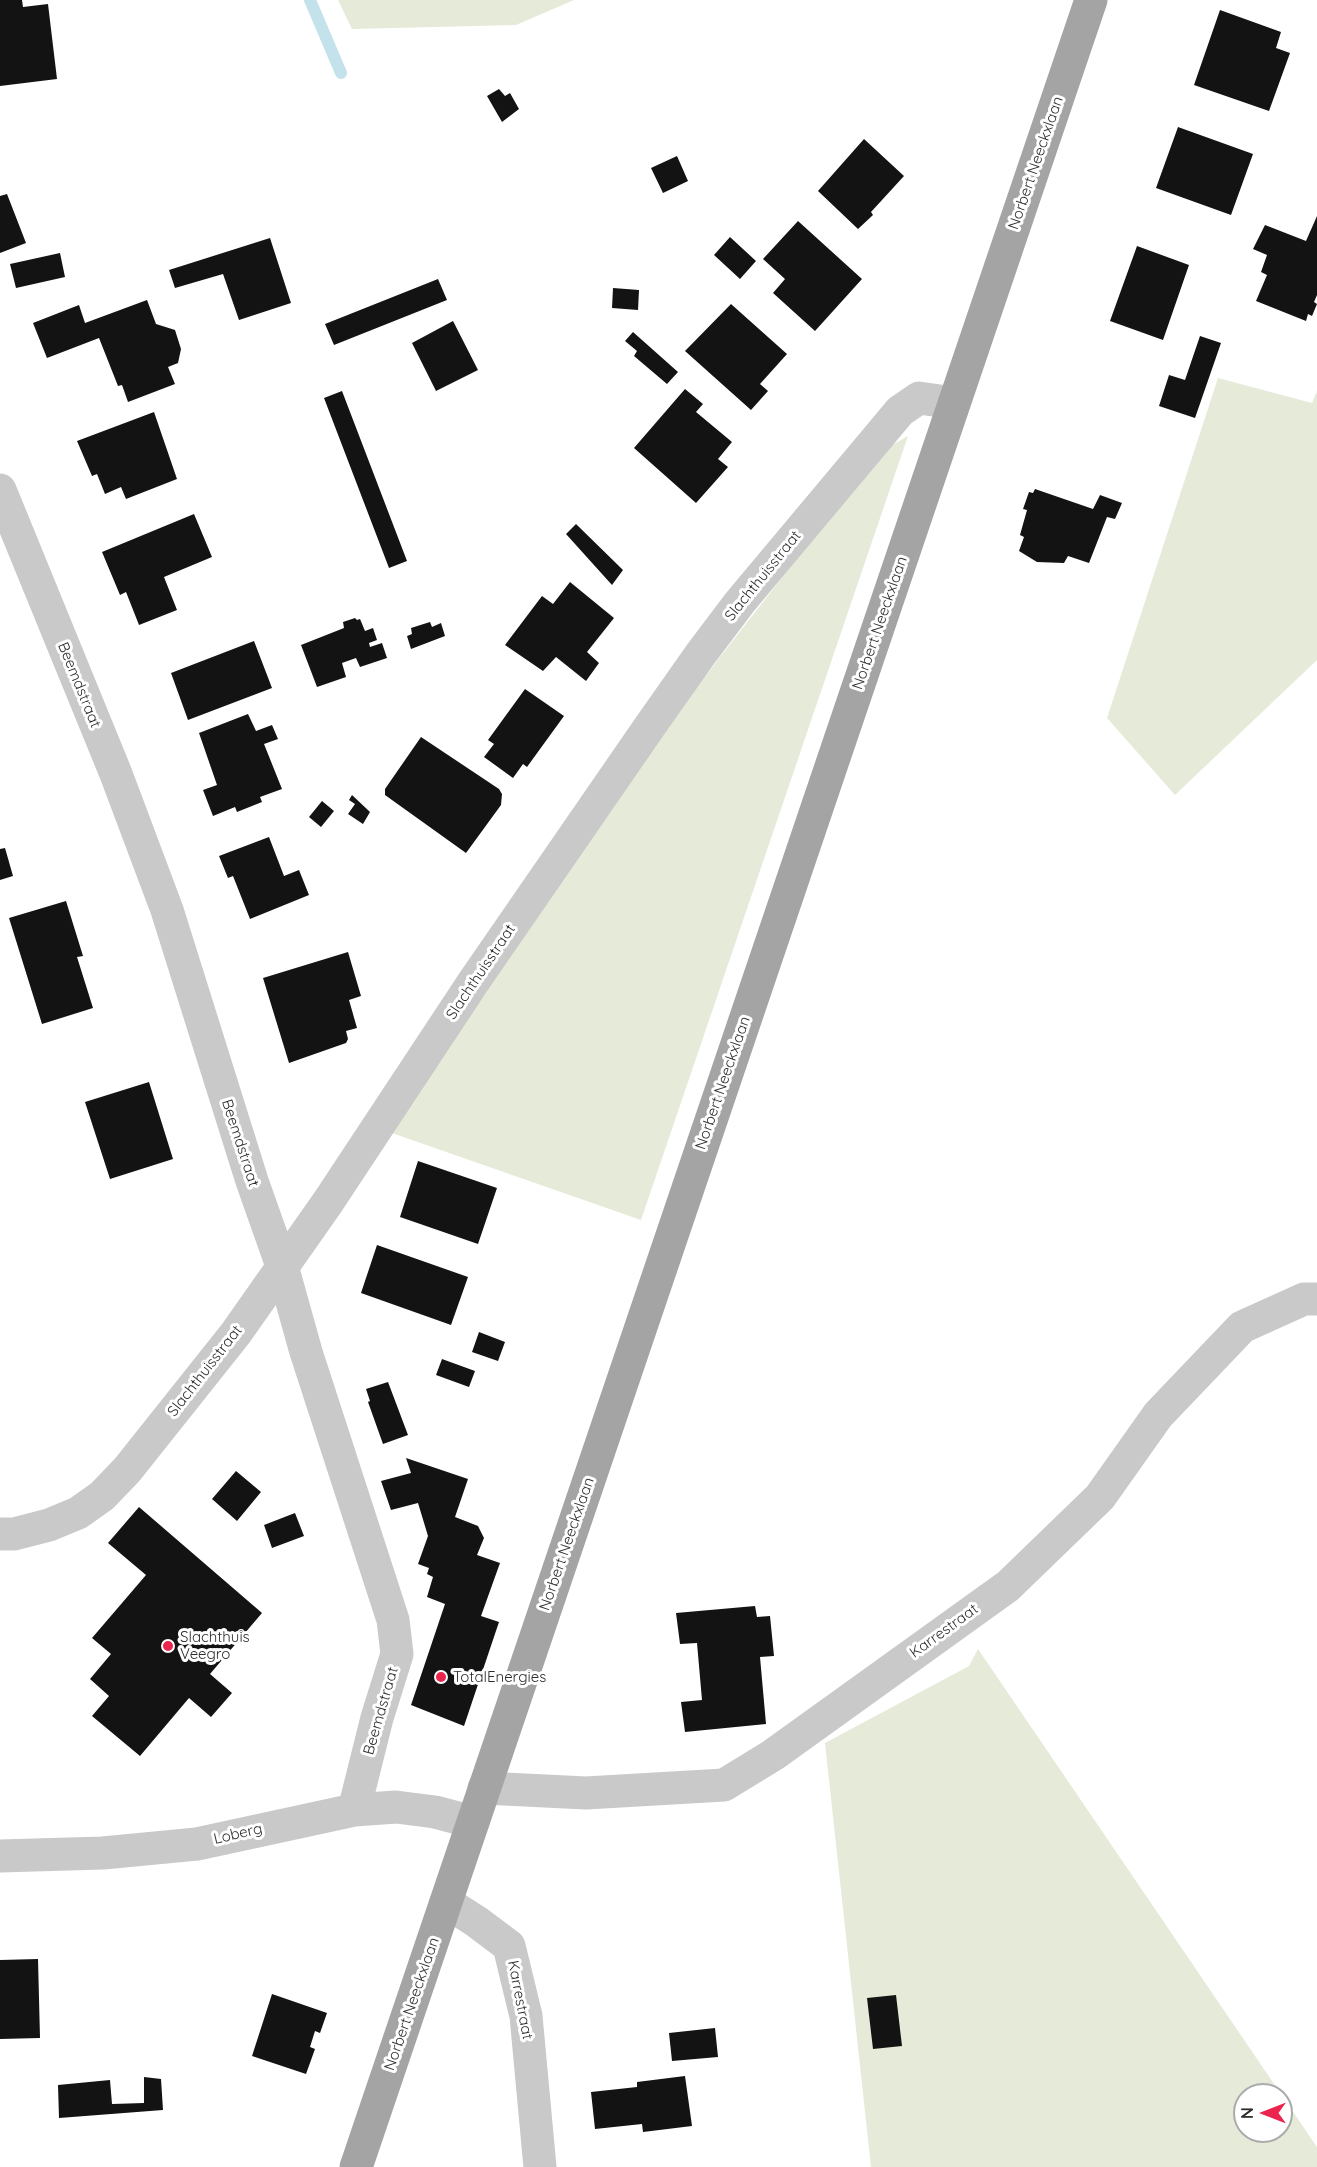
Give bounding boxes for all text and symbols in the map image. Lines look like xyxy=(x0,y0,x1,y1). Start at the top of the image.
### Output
street label: Norbert Neeckxlaan xyxy=(1005,94,1067,232)
street label: Slachthuisstraat xyxy=(721,527,805,625)
street label: Norbert Neeckxlaan xyxy=(849,554,911,692)
street label: Beemdstraat xyxy=(54,640,104,730)
street label: Slachthuisstraat xyxy=(443,921,519,1023)
street label: Norbert Neeckxlaan xyxy=(692,1014,754,1152)
street label: Beemdstraat xyxy=(217,1097,263,1189)
street label: Slachthuisstraat xyxy=(164,1322,246,1420)
street label: Norbert Neeckxlaan xyxy=(536,1475,598,1613)
street label: Karrestraat xyxy=(906,1600,982,1662)
place label: Slachthuis Veegro xyxy=(180,1628,250,1663)
marker: Slachthuis Veegro xyxy=(161,1639,175,1653)
street label: Beemdstraat xyxy=(360,1665,402,1757)
place label: TotalEnergies xyxy=(453,1668,546,1686)
marker: TotalEnergies xyxy=(434,1670,448,1684)
street label: Loberg xyxy=(212,1820,264,1848)
street label: Norbert Neeckxlaan xyxy=(381,1935,443,2073)
street label: Karrestraat xyxy=(504,1959,536,2041)
north arrow xyxy=(1233,2083,1293,2143)
text: N xyxy=(1237,2107,1257,2119)

